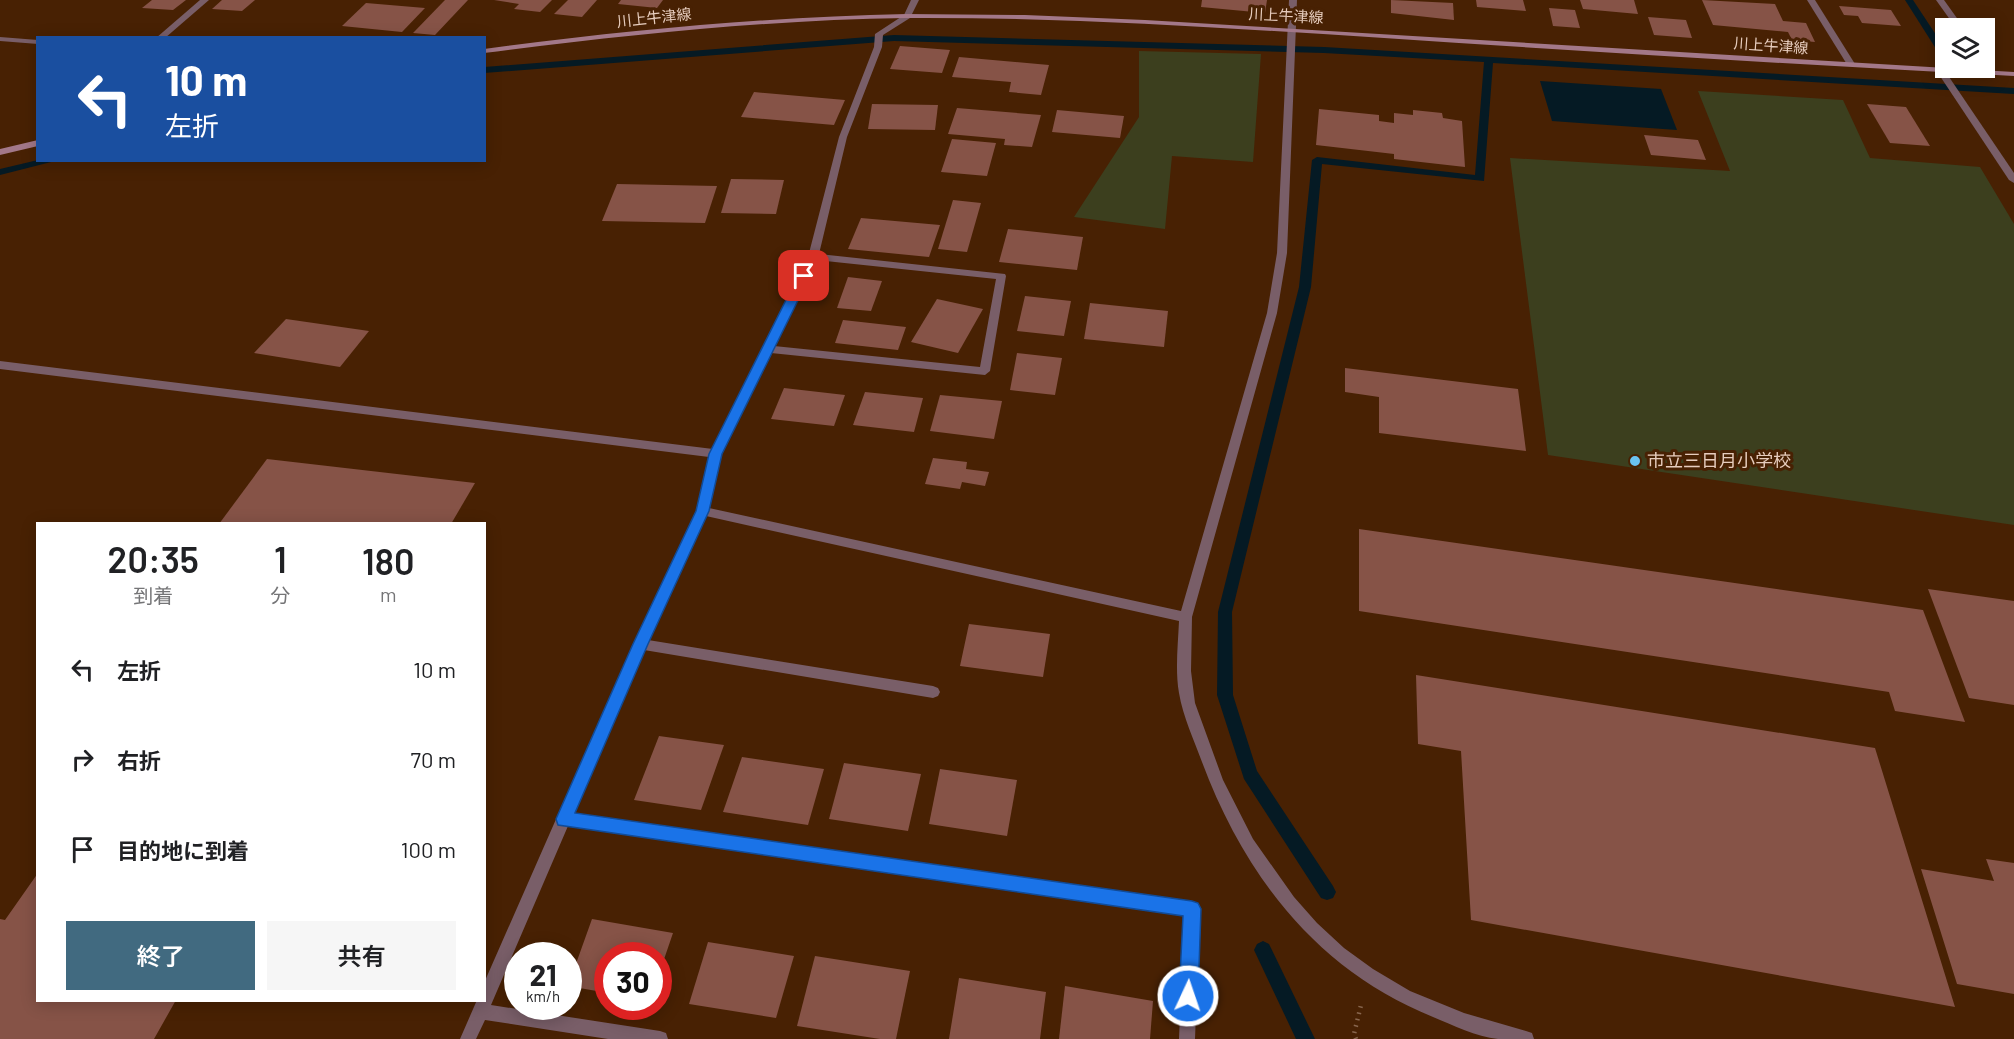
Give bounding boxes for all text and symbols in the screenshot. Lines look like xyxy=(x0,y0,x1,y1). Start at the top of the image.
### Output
street label: 川上牛津線 xyxy=(616,4,692,30)
street label: 川上牛津線 xyxy=(1248,4,1324,26)
map controls xyxy=(1935,18,1995,78)
button: layers xyxy=(1935,18,1995,78)
street label: 川上牛津線 xyxy=(1733,33,1809,57)
text: 10 m xyxy=(165,54,247,104)
icon: left xyxy=(66,60,144,138)
text: 左折 xyxy=(165,109,219,141)
pin xyxy=(778,250,829,301)
icon: arrive xyxy=(787,259,820,292)
place label: 市立三日月小学校 xyxy=(1647,449,1791,471)
marker: 市立三日月小学校 xyxy=(1628,454,1642,468)
text: 20:35 xyxy=(108,537,199,580)
text: 1 xyxy=(274,537,287,580)
text: 180 xyxy=(362,539,414,582)
text: m xyxy=(380,582,397,606)
text: 到着 xyxy=(133,583,173,607)
text: 分 xyxy=(270,583,290,607)
icon: left xyxy=(66,653,99,686)
text: 10 m xyxy=(413,656,456,682)
text: 左折 xyxy=(117,657,161,683)
icon: right xyxy=(66,743,99,776)
text: 70 m xyxy=(411,746,456,772)
text: 右折 xyxy=(117,747,161,773)
icon: arrive xyxy=(66,833,99,866)
text: 100 m xyxy=(401,836,456,862)
text: 目的地に到着 xyxy=(117,837,249,863)
button: 終了 xyxy=(66,921,255,990)
button: 共有 xyxy=(267,921,456,990)
speed limit sign: 30 xyxy=(594,942,672,1020)
text: 21 xyxy=(529,956,557,992)
position arrow xyxy=(1156,964,1220,1028)
text: km/h xyxy=(526,987,560,1005)

